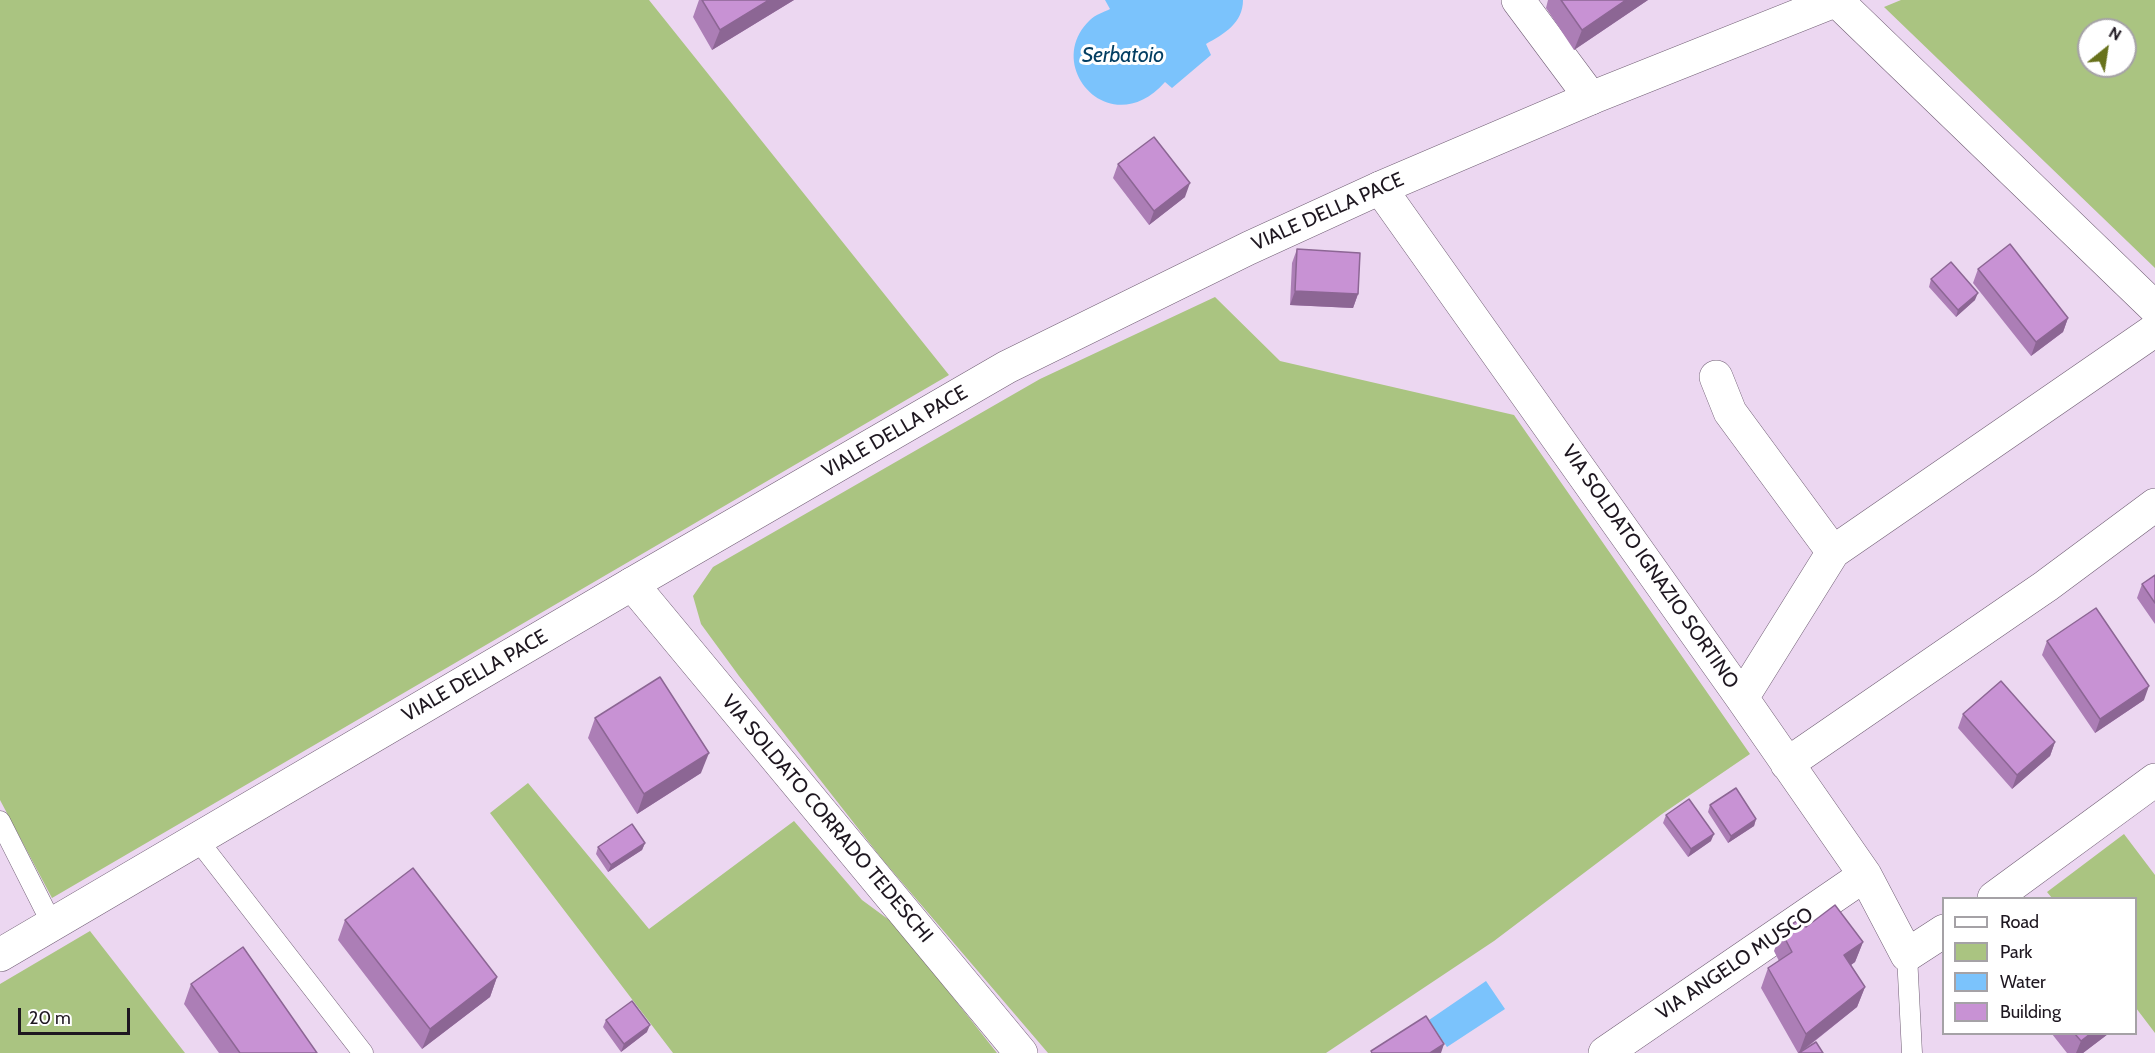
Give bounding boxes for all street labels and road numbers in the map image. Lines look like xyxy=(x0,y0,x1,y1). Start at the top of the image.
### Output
street label: VIALE DELLA PACE xyxy=(1248,168,1408,256)
street label: VIALE DELLA PACE xyxy=(818,381,972,483)
street label: VIA SOLDATO IGNAZIO SORTINO xyxy=(1556,441,1744,693)
street label: VIALE DELLA PACE xyxy=(398,625,552,727)
street label: VIA SOLDATO CORRADO TEDESCHI xyxy=(716,690,938,948)
street label: VIA ANGELO MUSCO xyxy=(1652,903,1818,1025)

